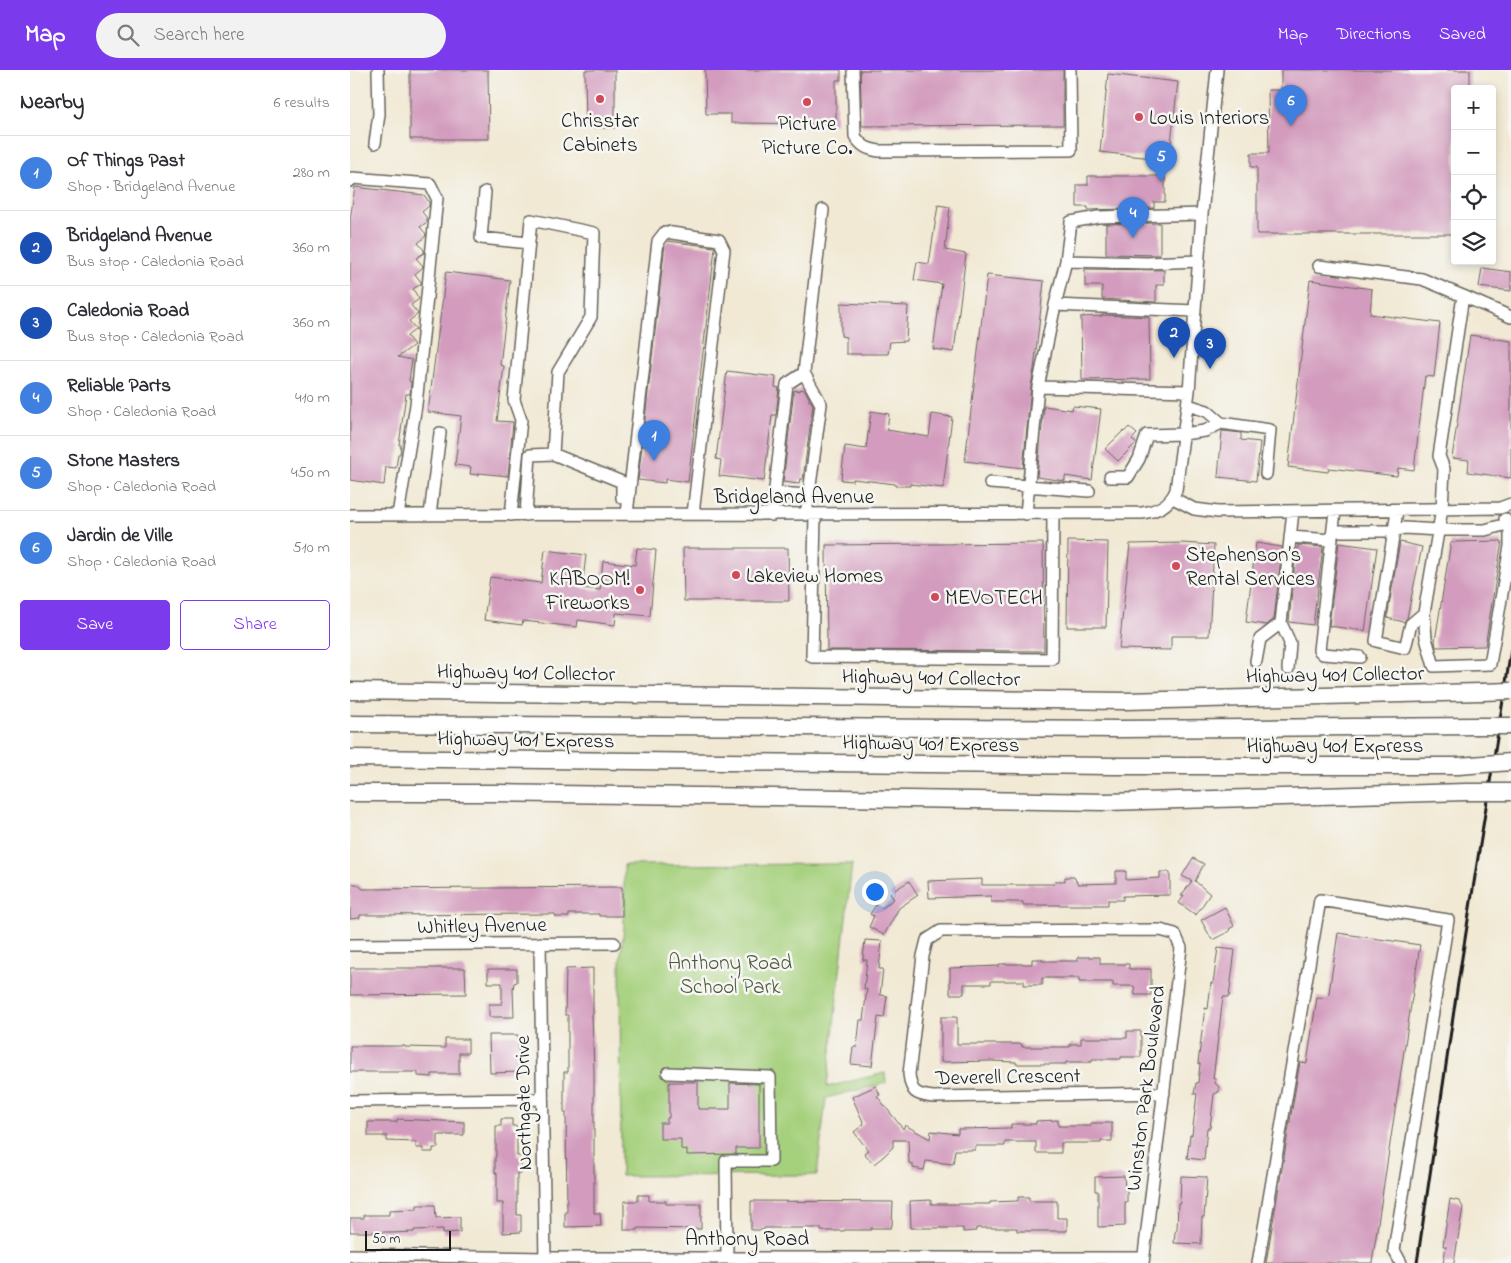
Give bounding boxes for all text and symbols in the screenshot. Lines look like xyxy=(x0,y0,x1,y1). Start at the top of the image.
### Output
search box xyxy=(96,13,446,58)
text: Map xyxy=(25,18,66,53)
icon: search xyxy=(114,21,142,49)
text: Search here xyxy=(154,22,245,49)
text: Map xyxy=(1278,22,1308,48)
text: Directions xyxy=(1336,22,1411,48)
text: Saved xyxy=(1439,22,1486,48)
pin: 6 xyxy=(1275,85,1307,126)
map controls xyxy=(1451,85,1496,265)
button: + xyxy=(1451,85,1496,130)
text: Nearby xyxy=(20,88,84,118)
text: 6 results xyxy=(273,91,330,115)
marker: Chrisstar Cabinets xyxy=(594,93,606,105)
marker: Picture Picture Co. xyxy=(801,96,813,108)
place label: Louis Interiors xyxy=(1149,104,1270,134)
place label: Chrisstar Cabinets xyxy=(561,107,640,161)
place label: Picture Picture Co. xyxy=(762,110,852,164)
marker: Louis Interiors xyxy=(1133,111,1145,123)
button: − xyxy=(1451,130,1496,175)
pin: 5 xyxy=(1145,141,1177,182)
text: Of Things Past xyxy=(67,148,185,175)
text: 1 xyxy=(33,161,39,185)
text: 280 m xyxy=(293,161,330,185)
text: Shop · Bridgeland Avenue xyxy=(67,175,235,199)
button: locate xyxy=(1451,175,1496,220)
pin: 4 xyxy=(1117,197,1149,238)
button: layers xyxy=(1451,220,1496,265)
text: Bridgeland Avenue xyxy=(67,223,212,250)
text: 2 xyxy=(32,236,40,260)
text: 360 m xyxy=(293,236,330,260)
text: Bus stop · Caledonia Road xyxy=(67,250,244,274)
text: Caledonia Road xyxy=(67,298,189,325)
text: 3 xyxy=(33,311,39,335)
text: 360 m xyxy=(293,311,330,335)
pin: 2 xyxy=(1158,317,1190,358)
text: Bus stop · Caledonia Road xyxy=(67,325,244,349)
pin: 3 xyxy=(1194,328,1226,369)
text: Reliable Parts xyxy=(67,373,171,400)
text: 4 xyxy=(33,386,39,410)
text: 410 m xyxy=(295,386,330,410)
text: Shop · Caledonia Road xyxy=(67,400,216,424)
pin: 1 xyxy=(638,420,670,461)
text: Stone Masters xyxy=(67,448,180,475)
text: 5 xyxy=(31,461,41,485)
text: 450 m xyxy=(291,461,330,485)
text: Shop · Caledonia Road xyxy=(67,475,216,499)
street label: Bridgeland Avenue xyxy=(713,483,875,515)
text: Jardin de Ville xyxy=(67,523,173,550)
text: 6 xyxy=(32,536,40,560)
text: 510 m xyxy=(292,536,330,560)
place label: Stephenson’s Rental Services xyxy=(1186,541,1315,595)
text: Shop · Caledonia Road xyxy=(67,550,216,574)
marker: Stephenson’s Rental Services xyxy=(1170,560,1182,572)
place label: Lakeview Homes xyxy=(746,562,884,592)
place label: KABOOM! Fireworks xyxy=(545,565,630,619)
marker: Lakeview Homes xyxy=(730,569,742,581)
marker: KABOOM! Fireworks xyxy=(634,584,646,596)
place label: MEVOTECH xyxy=(945,584,1043,614)
marker: MEVOTECH xyxy=(929,591,941,603)
button: Save xyxy=(20,600,170,650)
button: Share xyxy=(180,600,330,650)
street label: Highway 401 Collector xyxy=(437,657,616,693)
street label: Highway 401 Collector xyxy=(1246,659,1425,695)
street label: Highway 401 Collector xyxy=(842,662,1021,698)
street label: Highway 401 Express xyxy=(437,724,615,760)
street label: Highway 401 Express xyxy=(842,728,1020,764)
street label: Highway 401 Express xyxy=(1246,732,1424,764)
your location xyxy=(862,879,888,905)
street label: Whitley Avenue xyxy=(417,911,548,945)
park label: Anthony Road School Park xyxy=(668,949,792,1003)
street label: Winston Park Boulevard xyxy=(1120,984,1174,1193)
street label: Northgate Drive xyxy=(509,1035,543,1171)
street label: Deverell Crescent xyxy=(934,1062,1081,1094)
street label: Anthony Road xyxy=(685,1225,809,1257)
scale bar xyxy=(365,1228,451,1251)
text: 50 m xyxy=(372,1229,400,1250)

